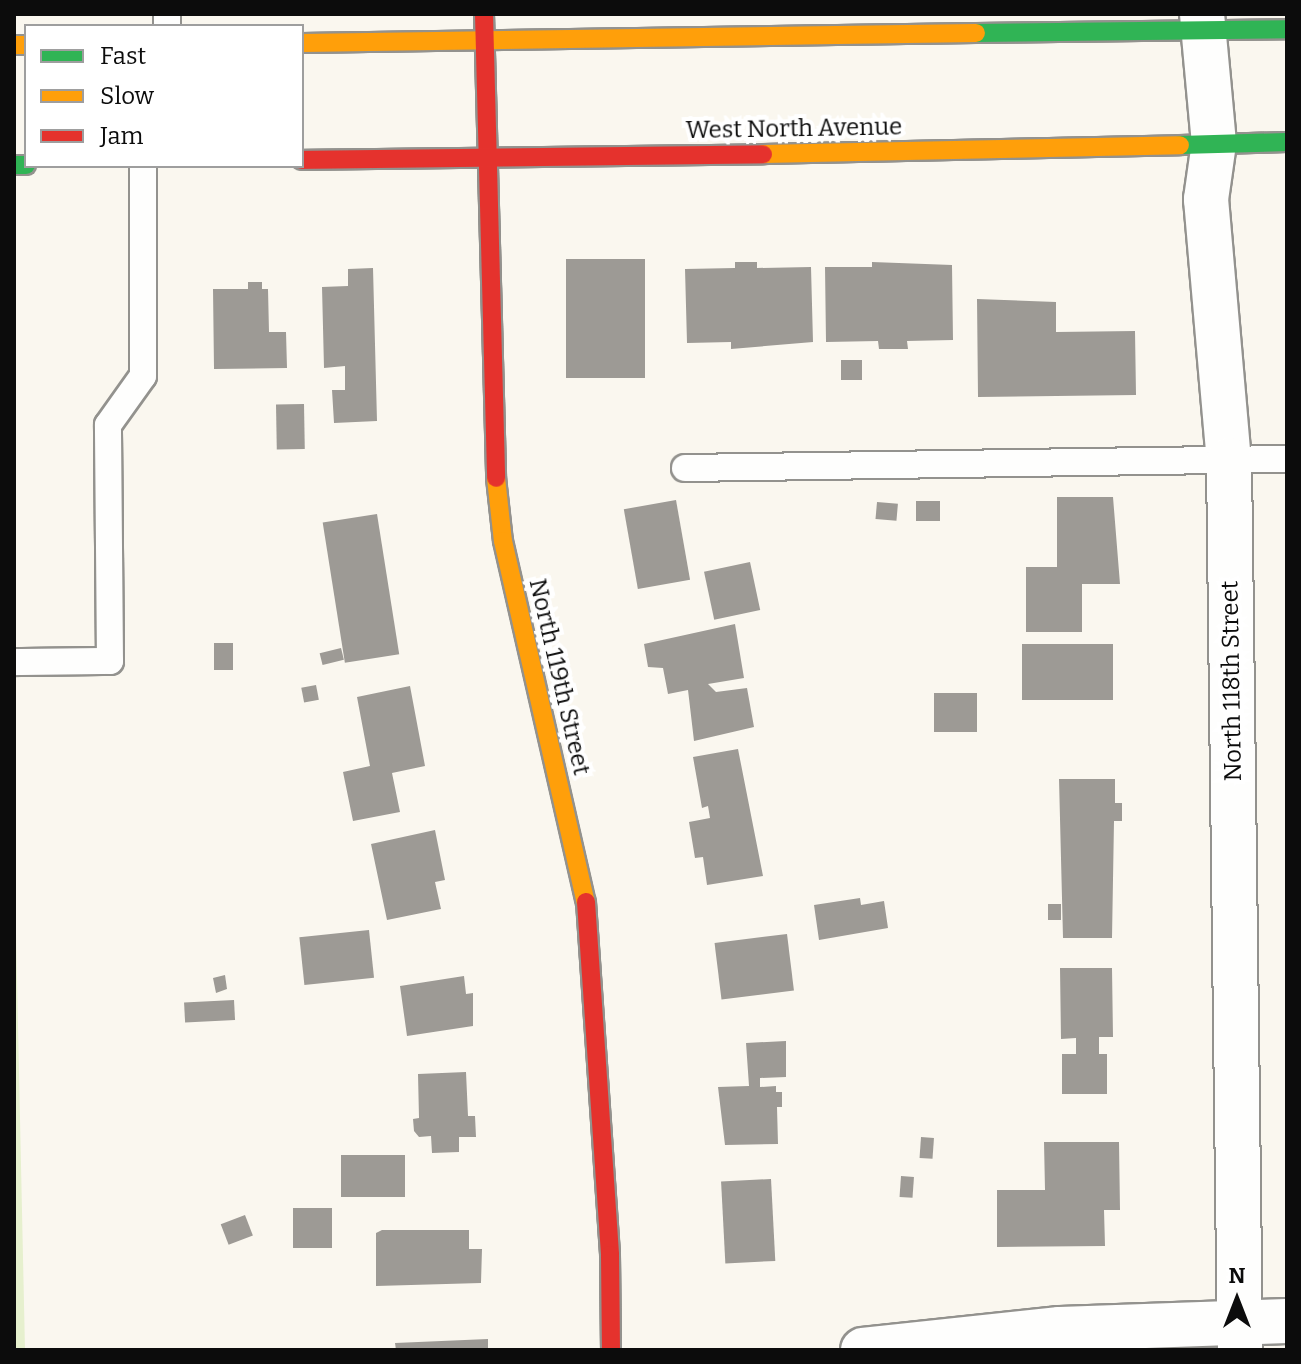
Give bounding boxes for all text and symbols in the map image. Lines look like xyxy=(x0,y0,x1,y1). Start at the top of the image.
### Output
legend xyxy=(24,24,304,168)
text: Fast xyxy=(100,42,146,70)
text: Slow xyxy=(100,82,154,110)
street label: West North Avenue xyxy=(686,113,902,145)
text: Jam xyxy=(100,122,143,150)
street label: North 119th Street xyxy=(522,576,596,778)
street label: North 118th Street xyxy=(1216,580,1248,782)
north arrow xyxy=(1197,1260,1277,1340)
text: N xyxy=(1229,1262,1245,1289)

